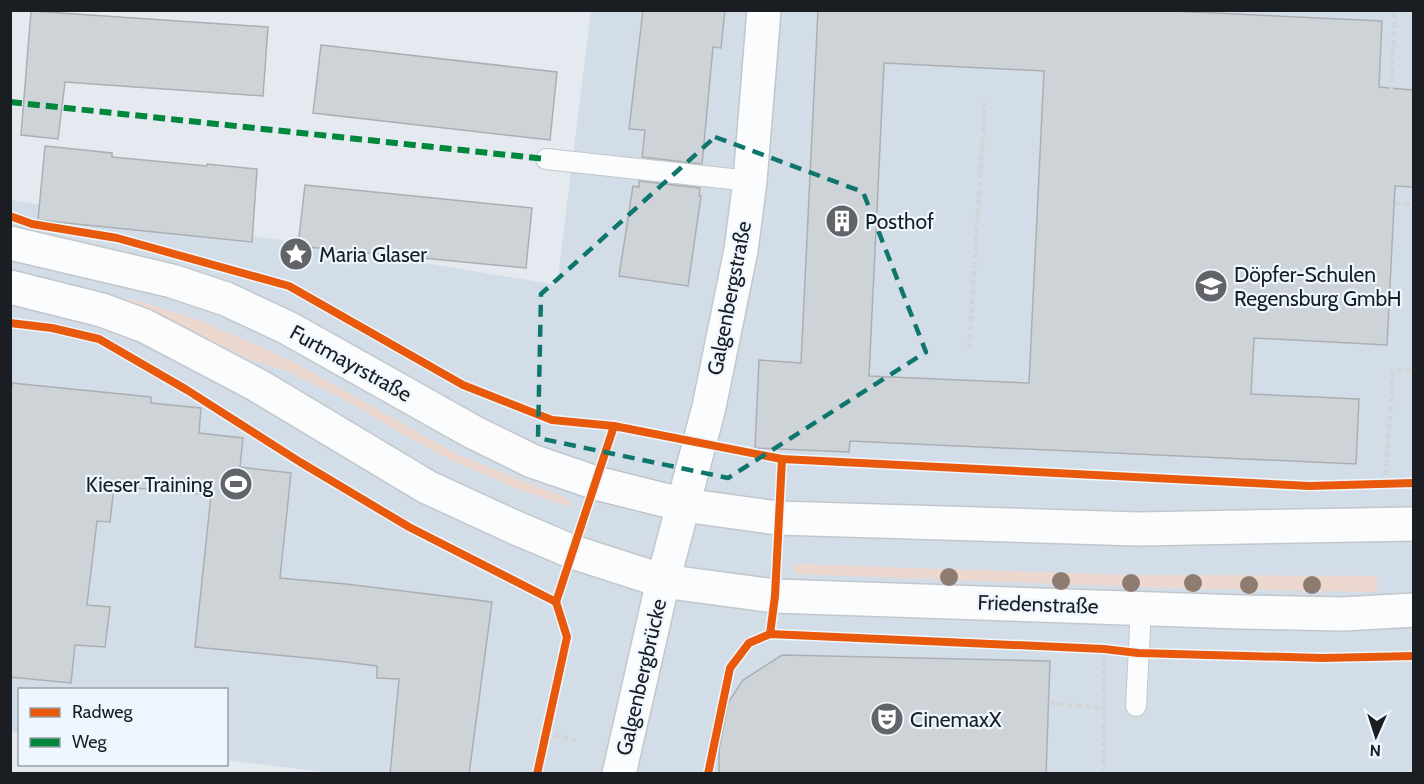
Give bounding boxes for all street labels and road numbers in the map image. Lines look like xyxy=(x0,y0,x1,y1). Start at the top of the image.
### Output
street label: Galgenbergstraße xyxy=(702,219,756,377)
street label: Furtmayrstraße xyxy=(286,319,416,407)
street label: Friedenstraße xyxy=(977,589,1099,619)
street label: Galgenbergbrücke xyxy=(611,596,671,758)

